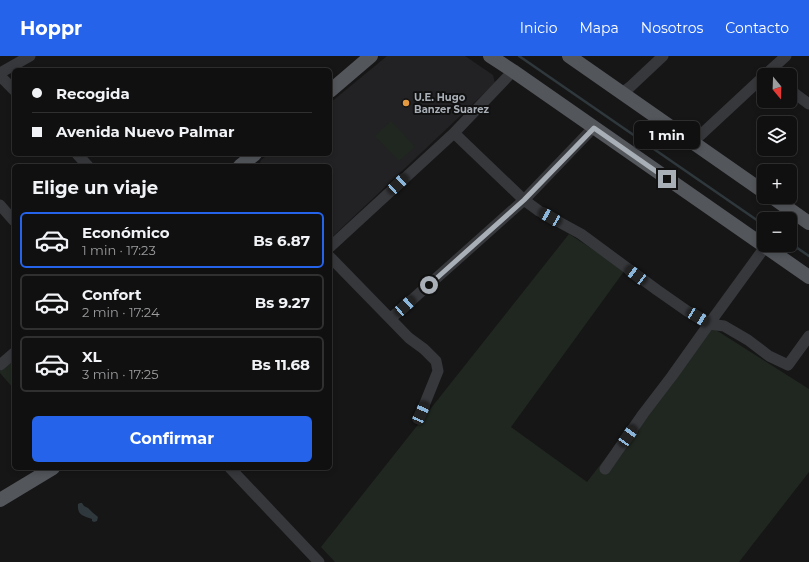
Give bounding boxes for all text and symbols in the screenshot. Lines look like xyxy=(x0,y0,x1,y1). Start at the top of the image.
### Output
text: Hoppr xyxy=(20,17,82,40)
text: Inicio xyxy=(520,19,557,37)
text: Mapa xyxy=(579,19,619,37)
text: Nosotros xyxy=(641,19,703,37)
text: Contacto xyxy=(725,19,789,37)
north arrow xyxy=(757,68,797,108)
map controls xyxy=(757,68,797,252)
text: Recogida xyxy=(56,84,130,103)
place label: U.E. Hugo Banzer Suarez xyxy=(414,91,489,116)
marker: U.E. Hugo Banzer Suarez xyxy=(401,98,411,108)
button: layers xyxy=(757,116,797,156)
callout: 1 min xyxy=(634,121,700,149)
text: Avenida Nuevo Palmar xyxy=(56,122,235,141)
text: 1 min xyxy=(649,127,685,143)
button: + xyxy=(757,164,797,204)
route end xyxy=(658,170,676,188)
car xyxy=(385,171,411,197)
text: Elige un viaje xyxy=(32,177,158,199)
car xyxy=(537,206,563,228)
button: − xyxy=(757,212,797,252)
icon: car xyxy=(34,222,70,258)
text: Económico xyxy=(82,223,170,242)
text: Bs 6.87 xyxy=(253,231,310,250)
text: 1 min · 17:23 xyxy=(82,242,156,258)
car xyxy=(623,263,649,287)
route start xyxy=(420,276,438,294)
icon: car xyxy=(34,284,70,320)
text: Confort xyxy=(82,285,142,304)
text: Bs 9.27 xyxy=(255,293,310,312)
car xyxy=(392,294,418,318)
text: 2 min · 17:24 xyxy=(82,304,160,320)
car xyxy=(685,306,711,328)
icon: car xyxy=(34,346,70,382)
text: XL xyxy=(82,347,101,366)
text: Bs 11.68 xyxy=(251,355,310,374)
text: 3 min · 17:25 xyxy=(82,366,159,382)
car xyxy=(411,400,431,426)
button: Confirmar xyxy=(32,416,312,462)
car xyxy=(616,423,640,449)

